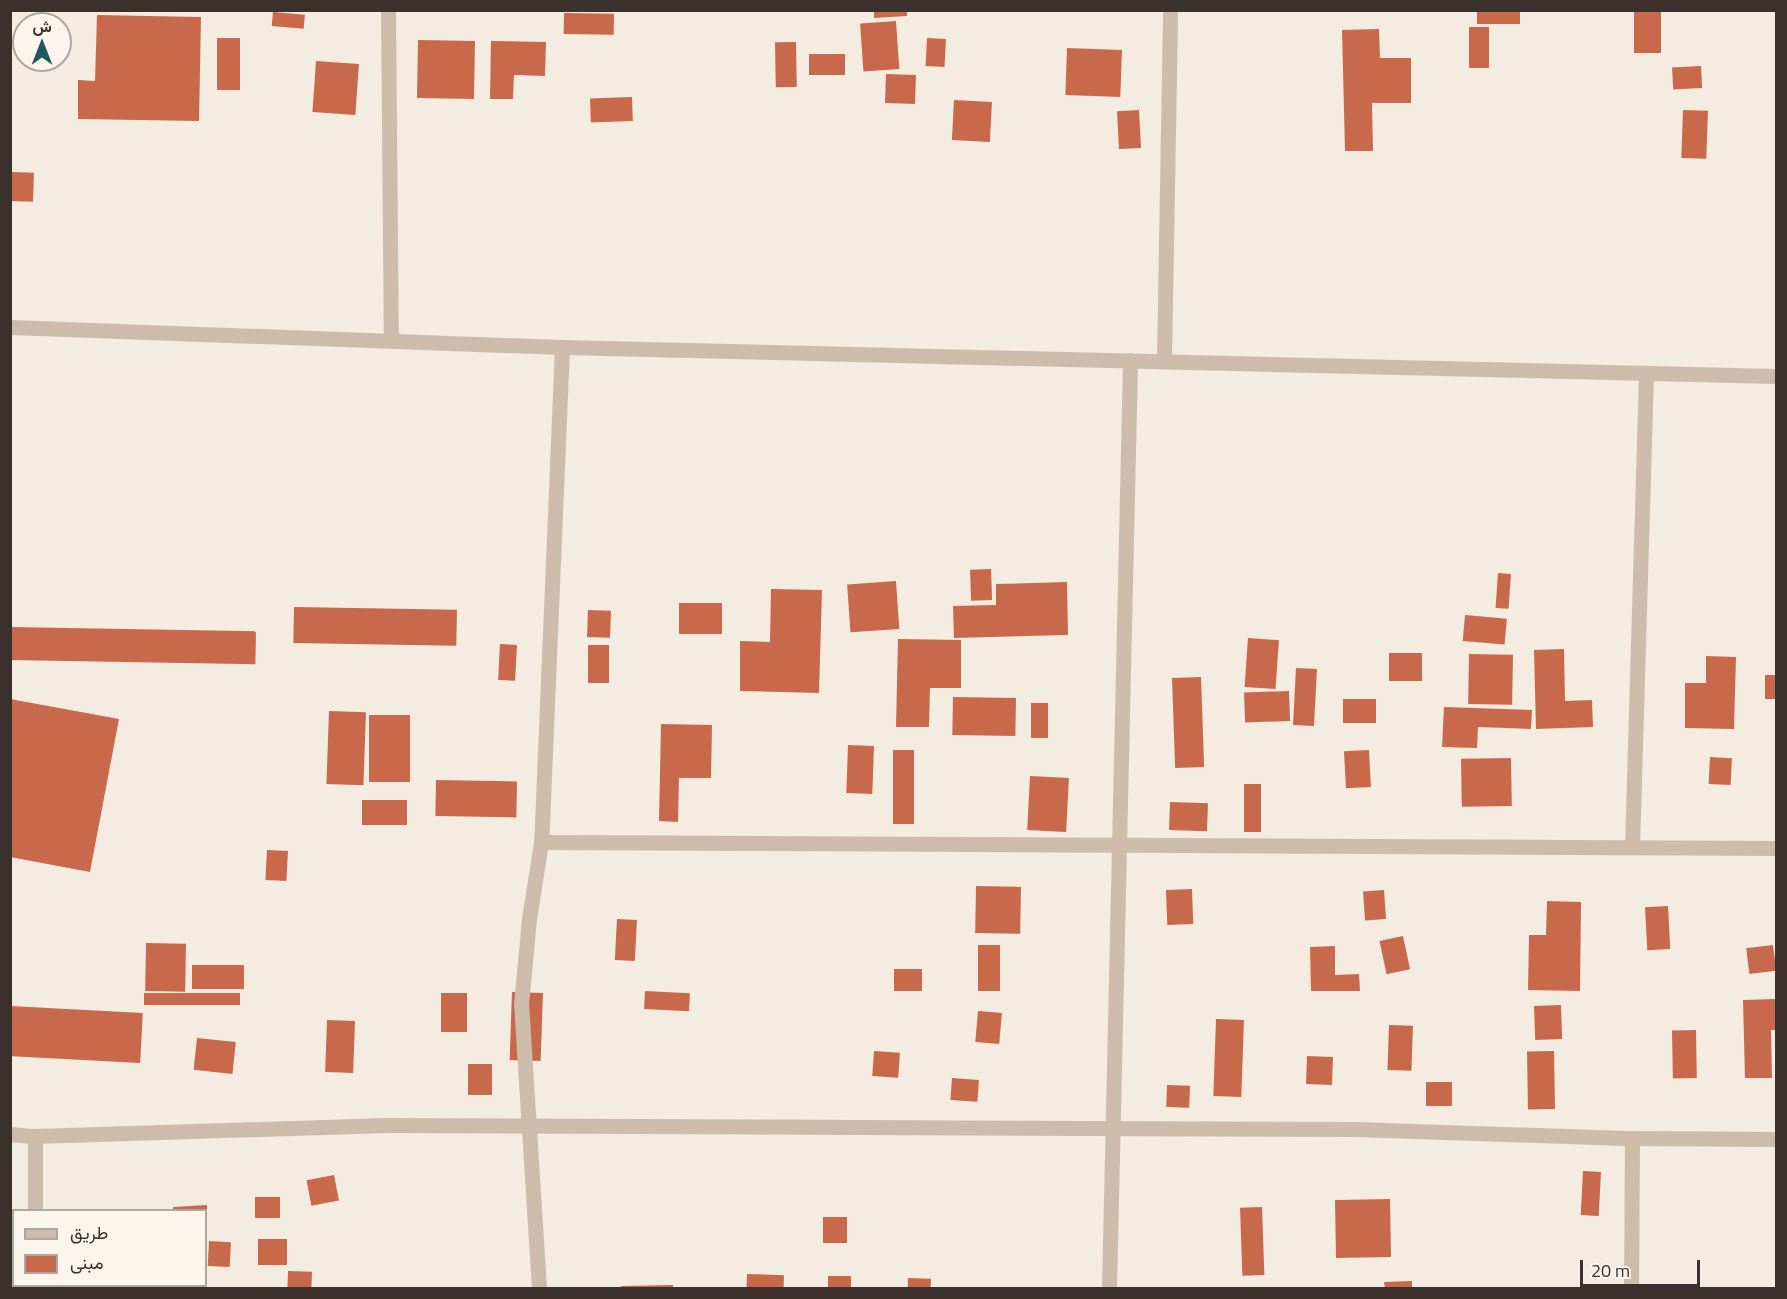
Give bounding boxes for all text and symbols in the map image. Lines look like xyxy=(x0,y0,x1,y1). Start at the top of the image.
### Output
north arrow xyxy=(12,12,72,72)
text: ش xyxy=(32,14,52,38)
legend xyxy=(12,1209,207,1287)
text: طريق xyxy=(70,1219,108,1246)
scale bar xyxy=(1583,1248,1703,1286)
text: مبنى xyxy=(70,1249,104,1276)
text: 20 m xyxy=(1591,1257,1630,1284)

